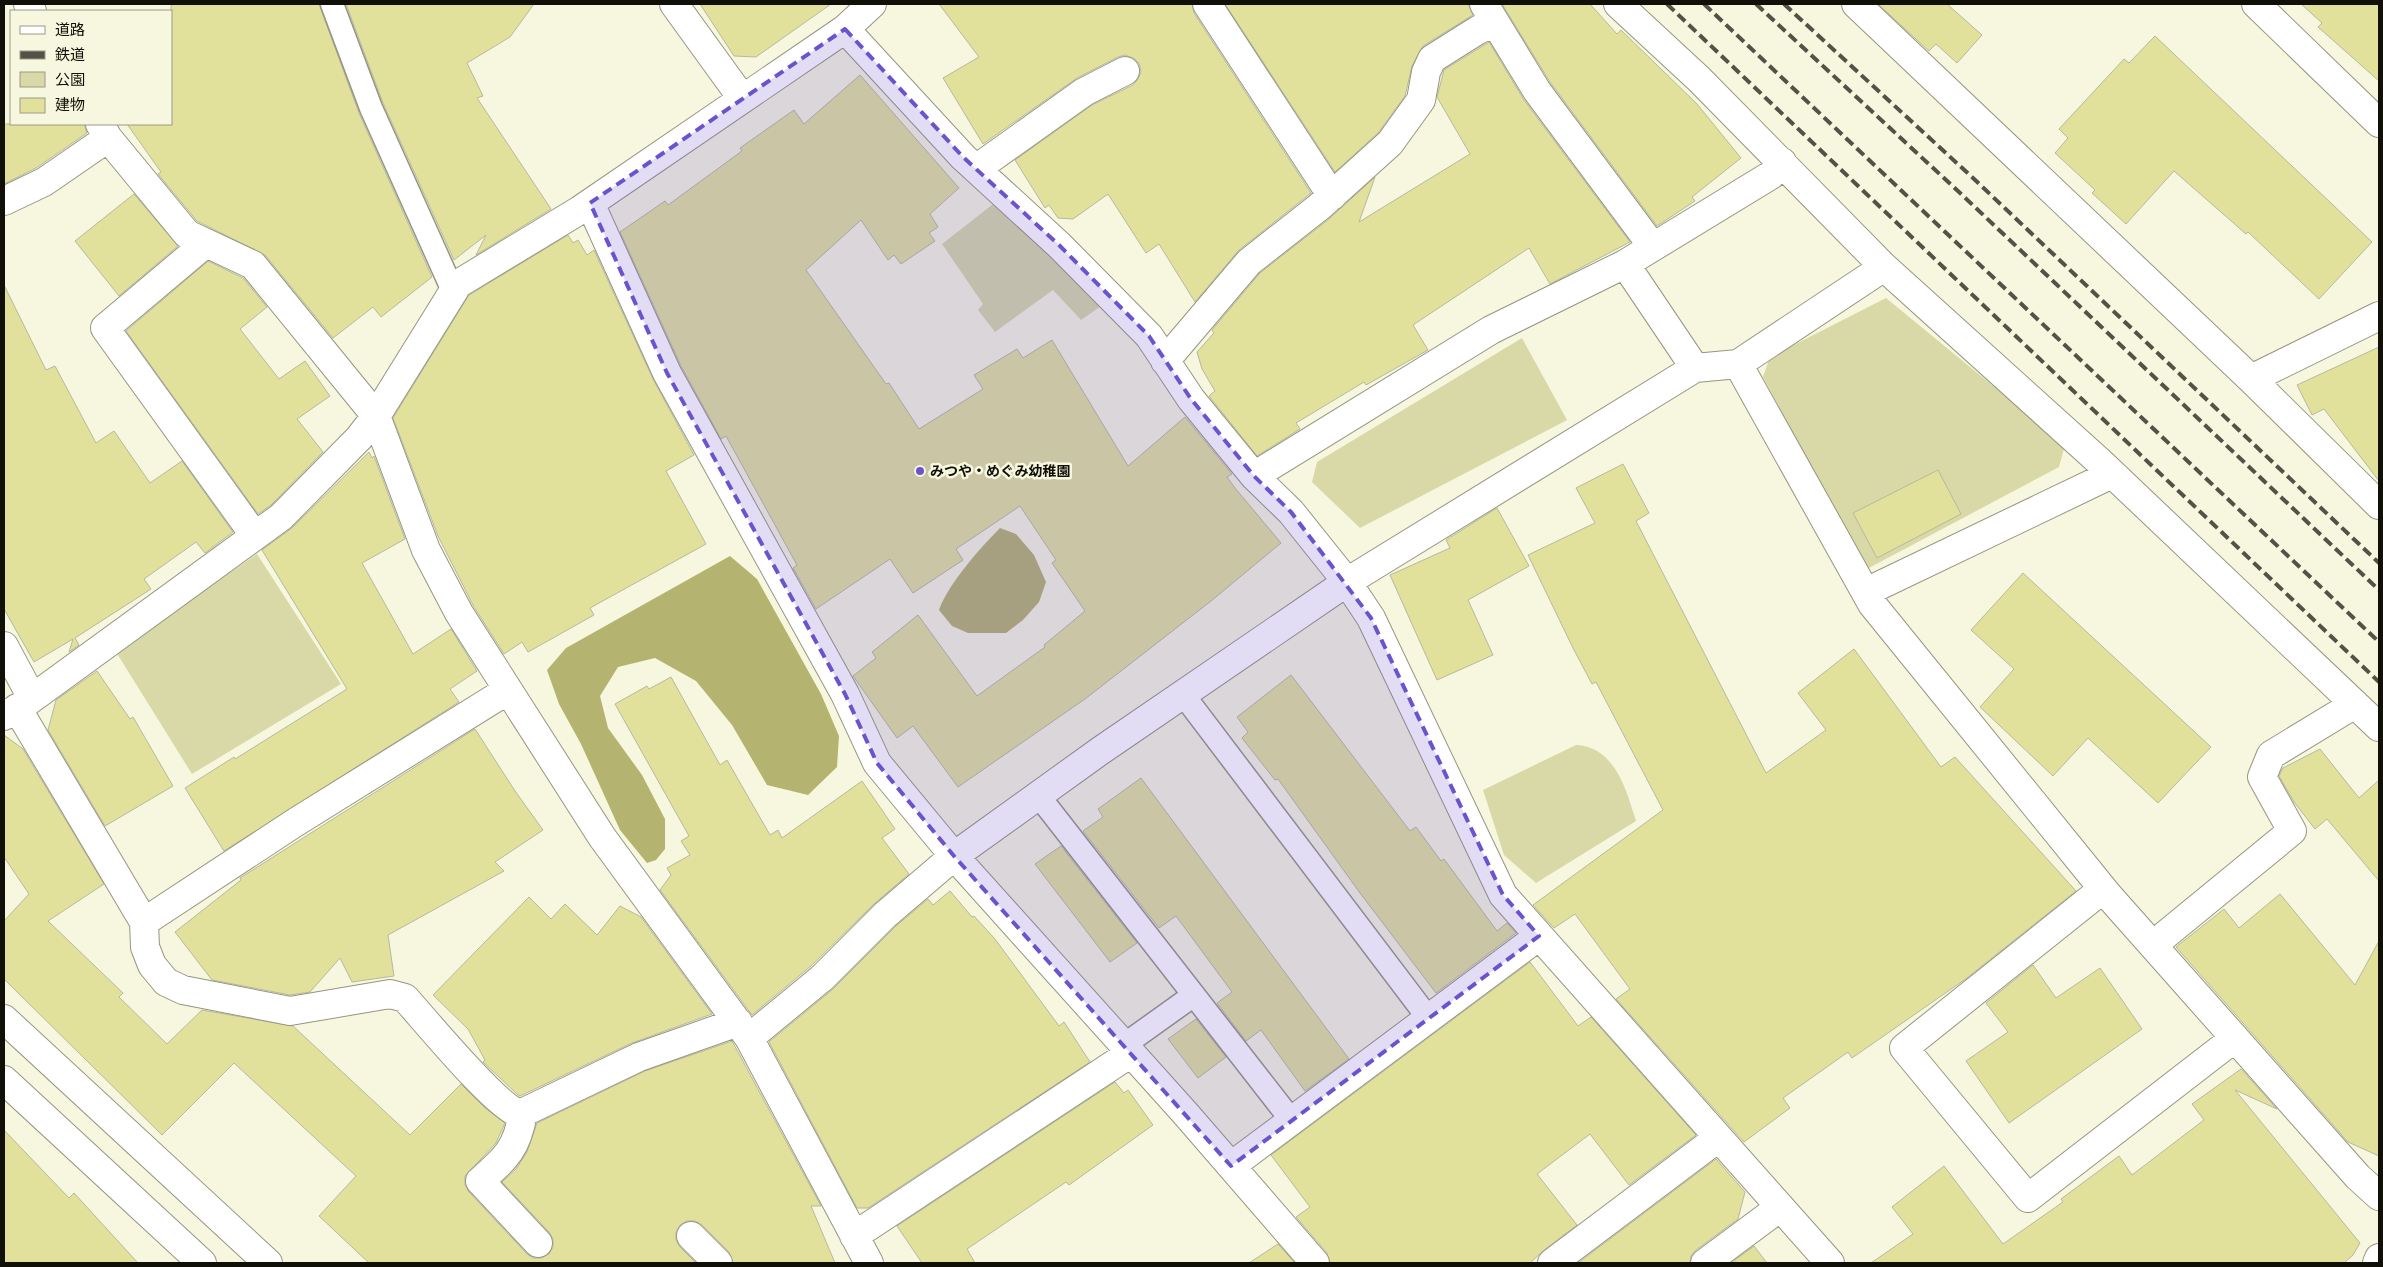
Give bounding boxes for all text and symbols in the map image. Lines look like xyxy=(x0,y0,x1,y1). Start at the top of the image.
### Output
legend xyxy=(10,10,172,125)
text: 道路 xyxy=(55,20,85,39)
text: 鉄道 xyxy=(55,45,85,64)
text: 公園 xyxy=(55,70,85,89)
text: 建物 xyxy=(55,95,85,114)
place label: みつや・めぐみ幼稚園 xyxy=(930,462,1070,480)
marker: みつや・めぐみ幼稚園 xyxy=(914,465,926,477)

